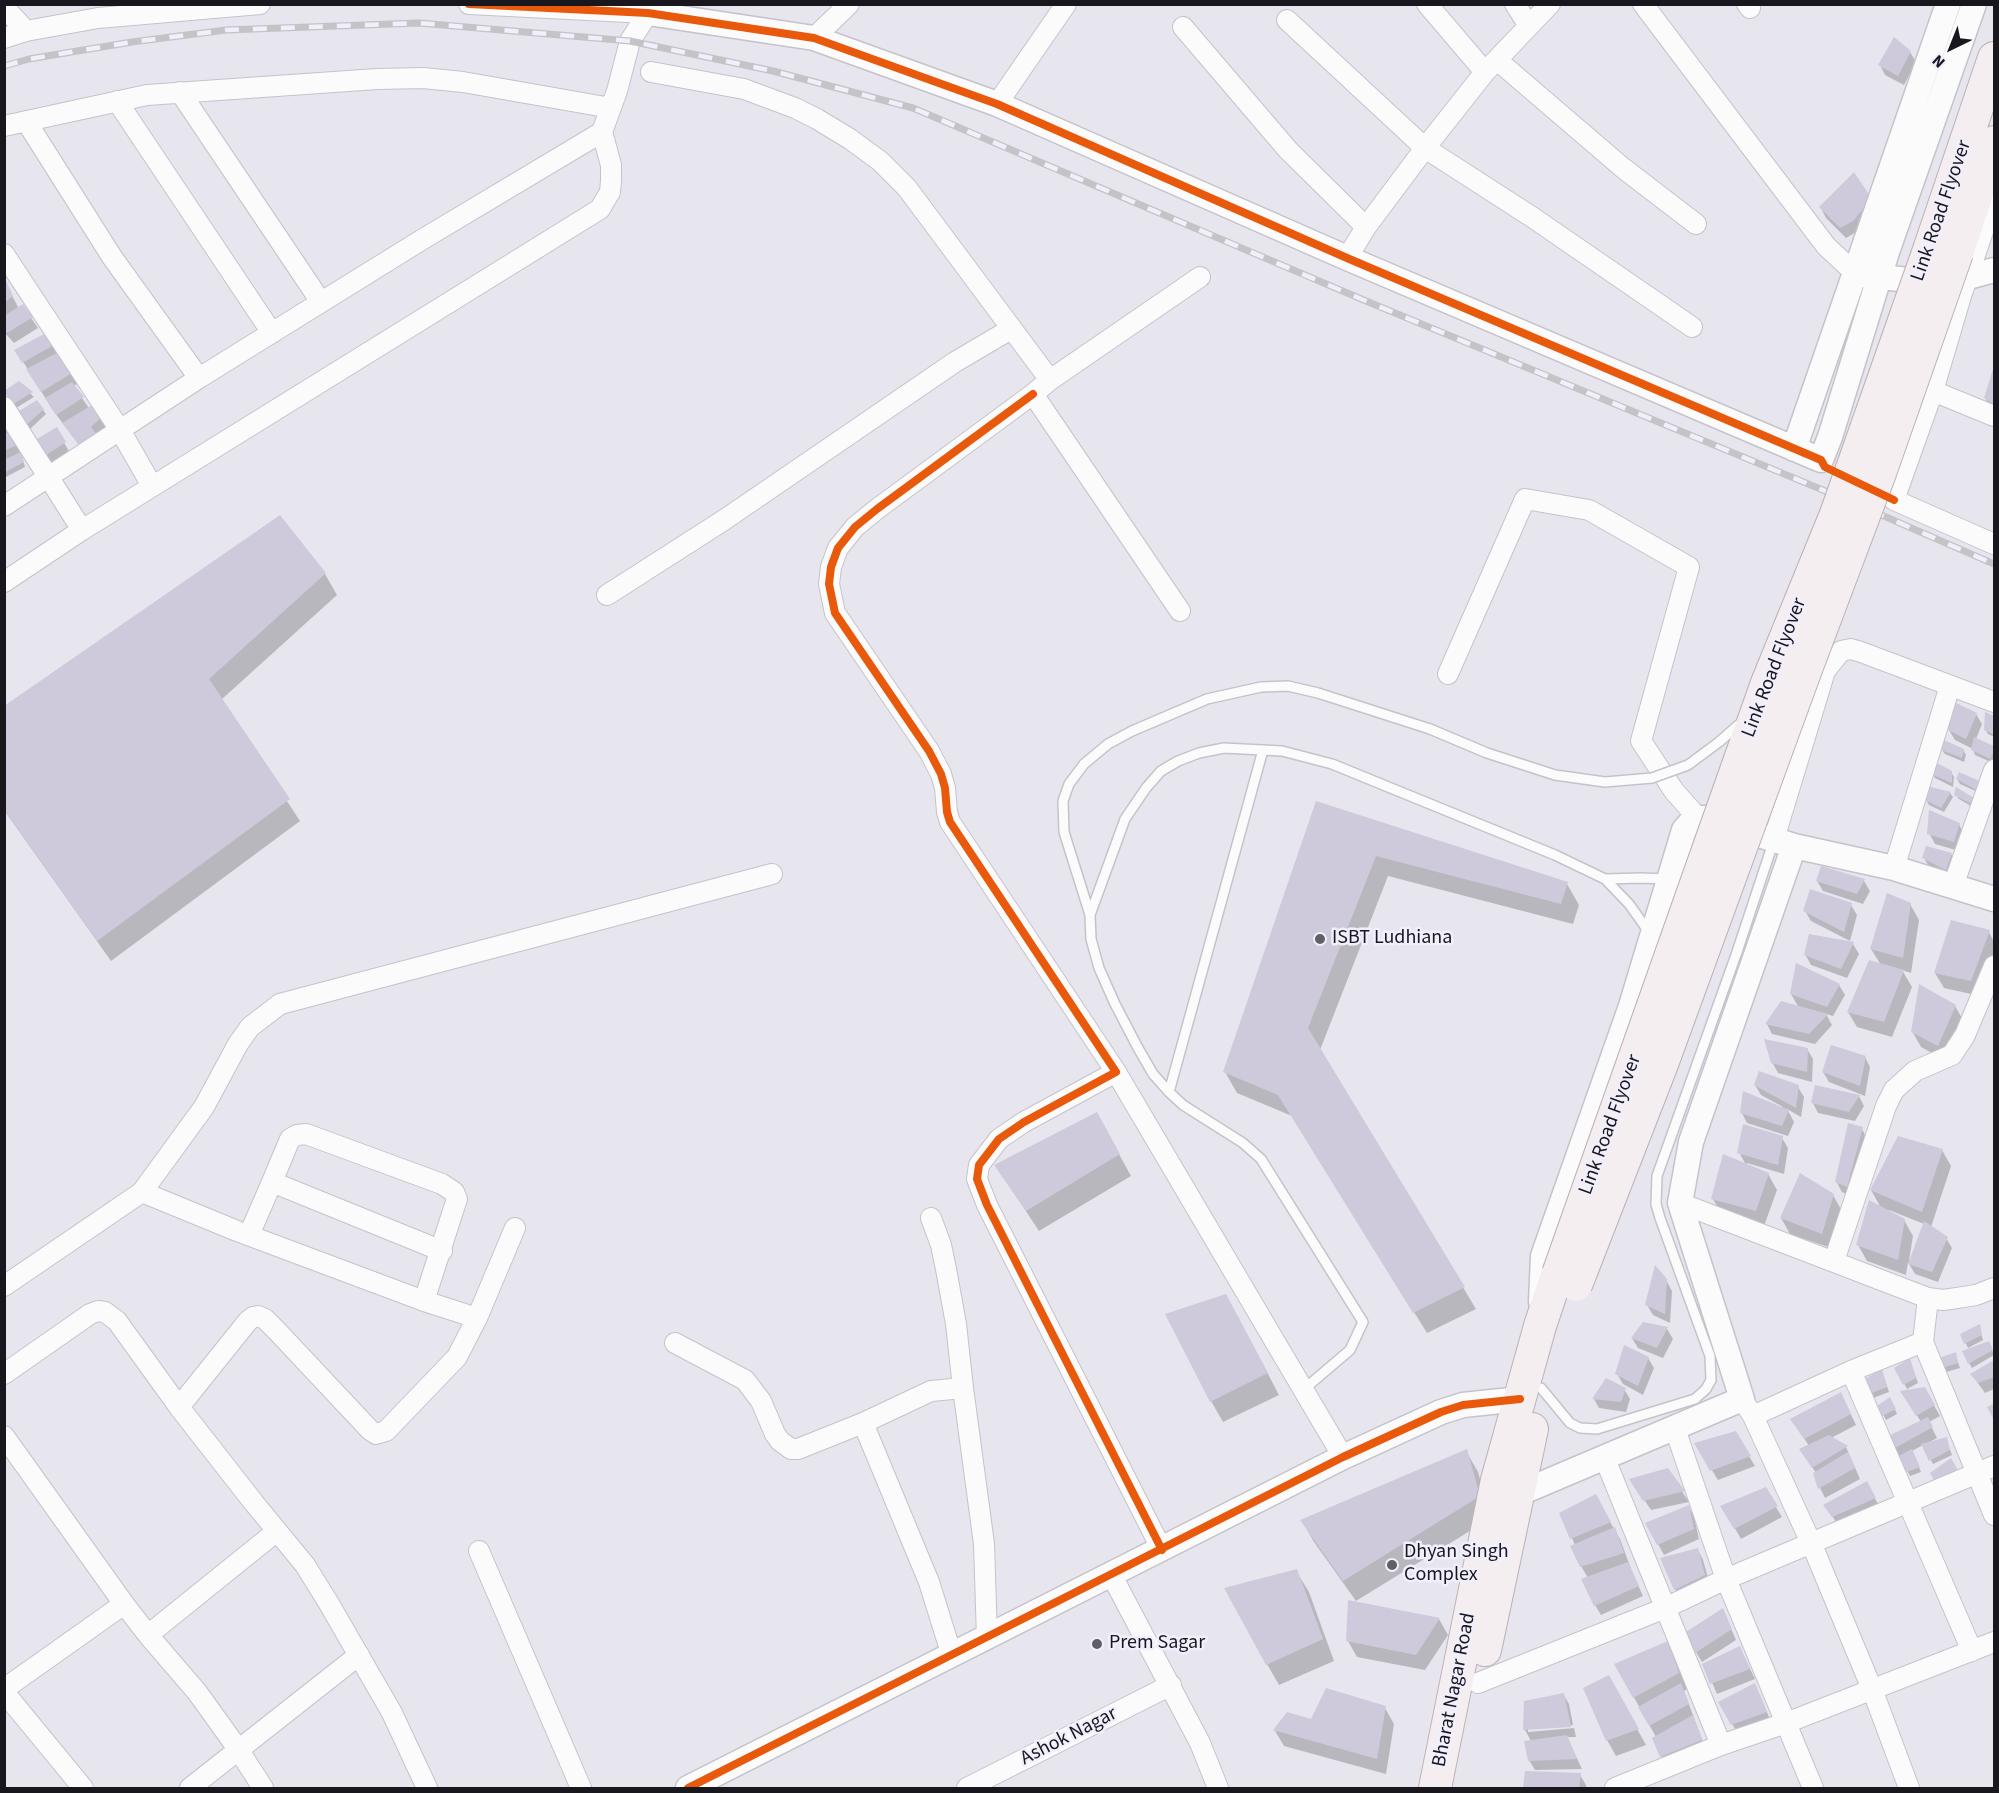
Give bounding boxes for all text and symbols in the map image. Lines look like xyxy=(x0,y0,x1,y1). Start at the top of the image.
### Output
north arrow xyxy=(1921,18,1981,78)
text: N xyxy=(1927,49,1950,73)
street label: Link Road Flyover xyxy=(1907,137,1977,285)
street label: Link Road Flyover xyxy=(1737,595,1813,741)
place label: ISBT Ludhiana xyxy=(1332,927,1452,951)
marker: ISBT Ludhiana xyxy=(1313,932,1327,946)
street label: Link Road Flyover xyxy=(1574,1052,1648,1198)
place label: Dhyan Singh Complex xyxy=(1404,1541,1509,1588)
marker: Dhyan Singh Complex xyxy=(1385,1558,1399,1572)
street label: Bharat Nagar Road xyxy=(1428,1611,1482,1769)
place label: Prem Sagar xyxy=(1109,1632,1205,1656)
marker: Prem Sagar xyxy=(1090,1637,1104,1651)
street label: Ashok Nagar xyxy=(1017,1702,1121,1772)

